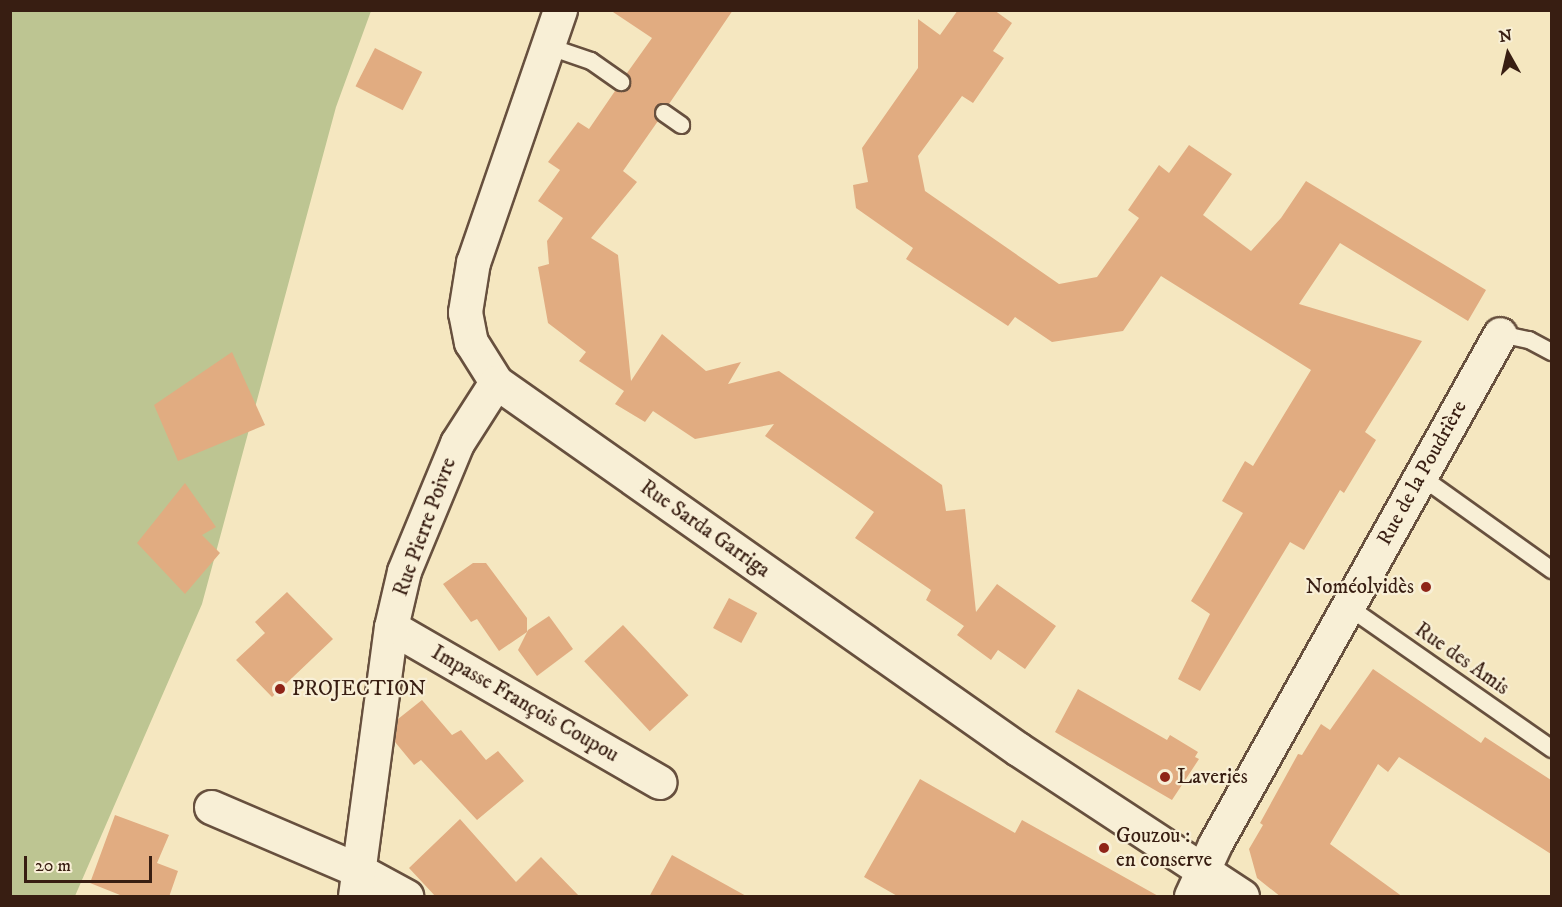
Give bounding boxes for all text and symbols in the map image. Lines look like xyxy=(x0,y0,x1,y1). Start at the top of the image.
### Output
north arrow xyxy=(1478,24,1538,84)
text: N xyxy=(1498,25,1513,47)
street label: Rue de la Poudrière xyxy=(1372,396,1472,550)
street label: Rue Pierre Poivre xyxy=(388,454,462,600)
street label: Rue Sarda Garriga xyxy=(635,475,775,583)
place label: Noméolvidès xyxy=(1305,574,1414,600)
marker: Noméolvidès xyxy=(1419,580,1433,594)
street label: Rue des Amis xyxy=(1410,617,1514,701)
street label: Impasse François Coupou xyxy=(427,640,623,768)
place label: PROJECTION xyxy=(292,676,426,702)
marker: PROJECTION xyxy=(273,682,287,696)
place label: Laveries xyxy=(1177,764,1248,790)
marker: Laveries xyxy=(1158,770,1172,784)
place label: Gouzou : en conserve xyxy=(1116,823,1212,873)
marker: Gouzou : en conserve xyxy=(1097,841,1111,855)
scale bar xyxy=(27,844,154,882)
text: 20 m xyxy=(35,855,71,877)

